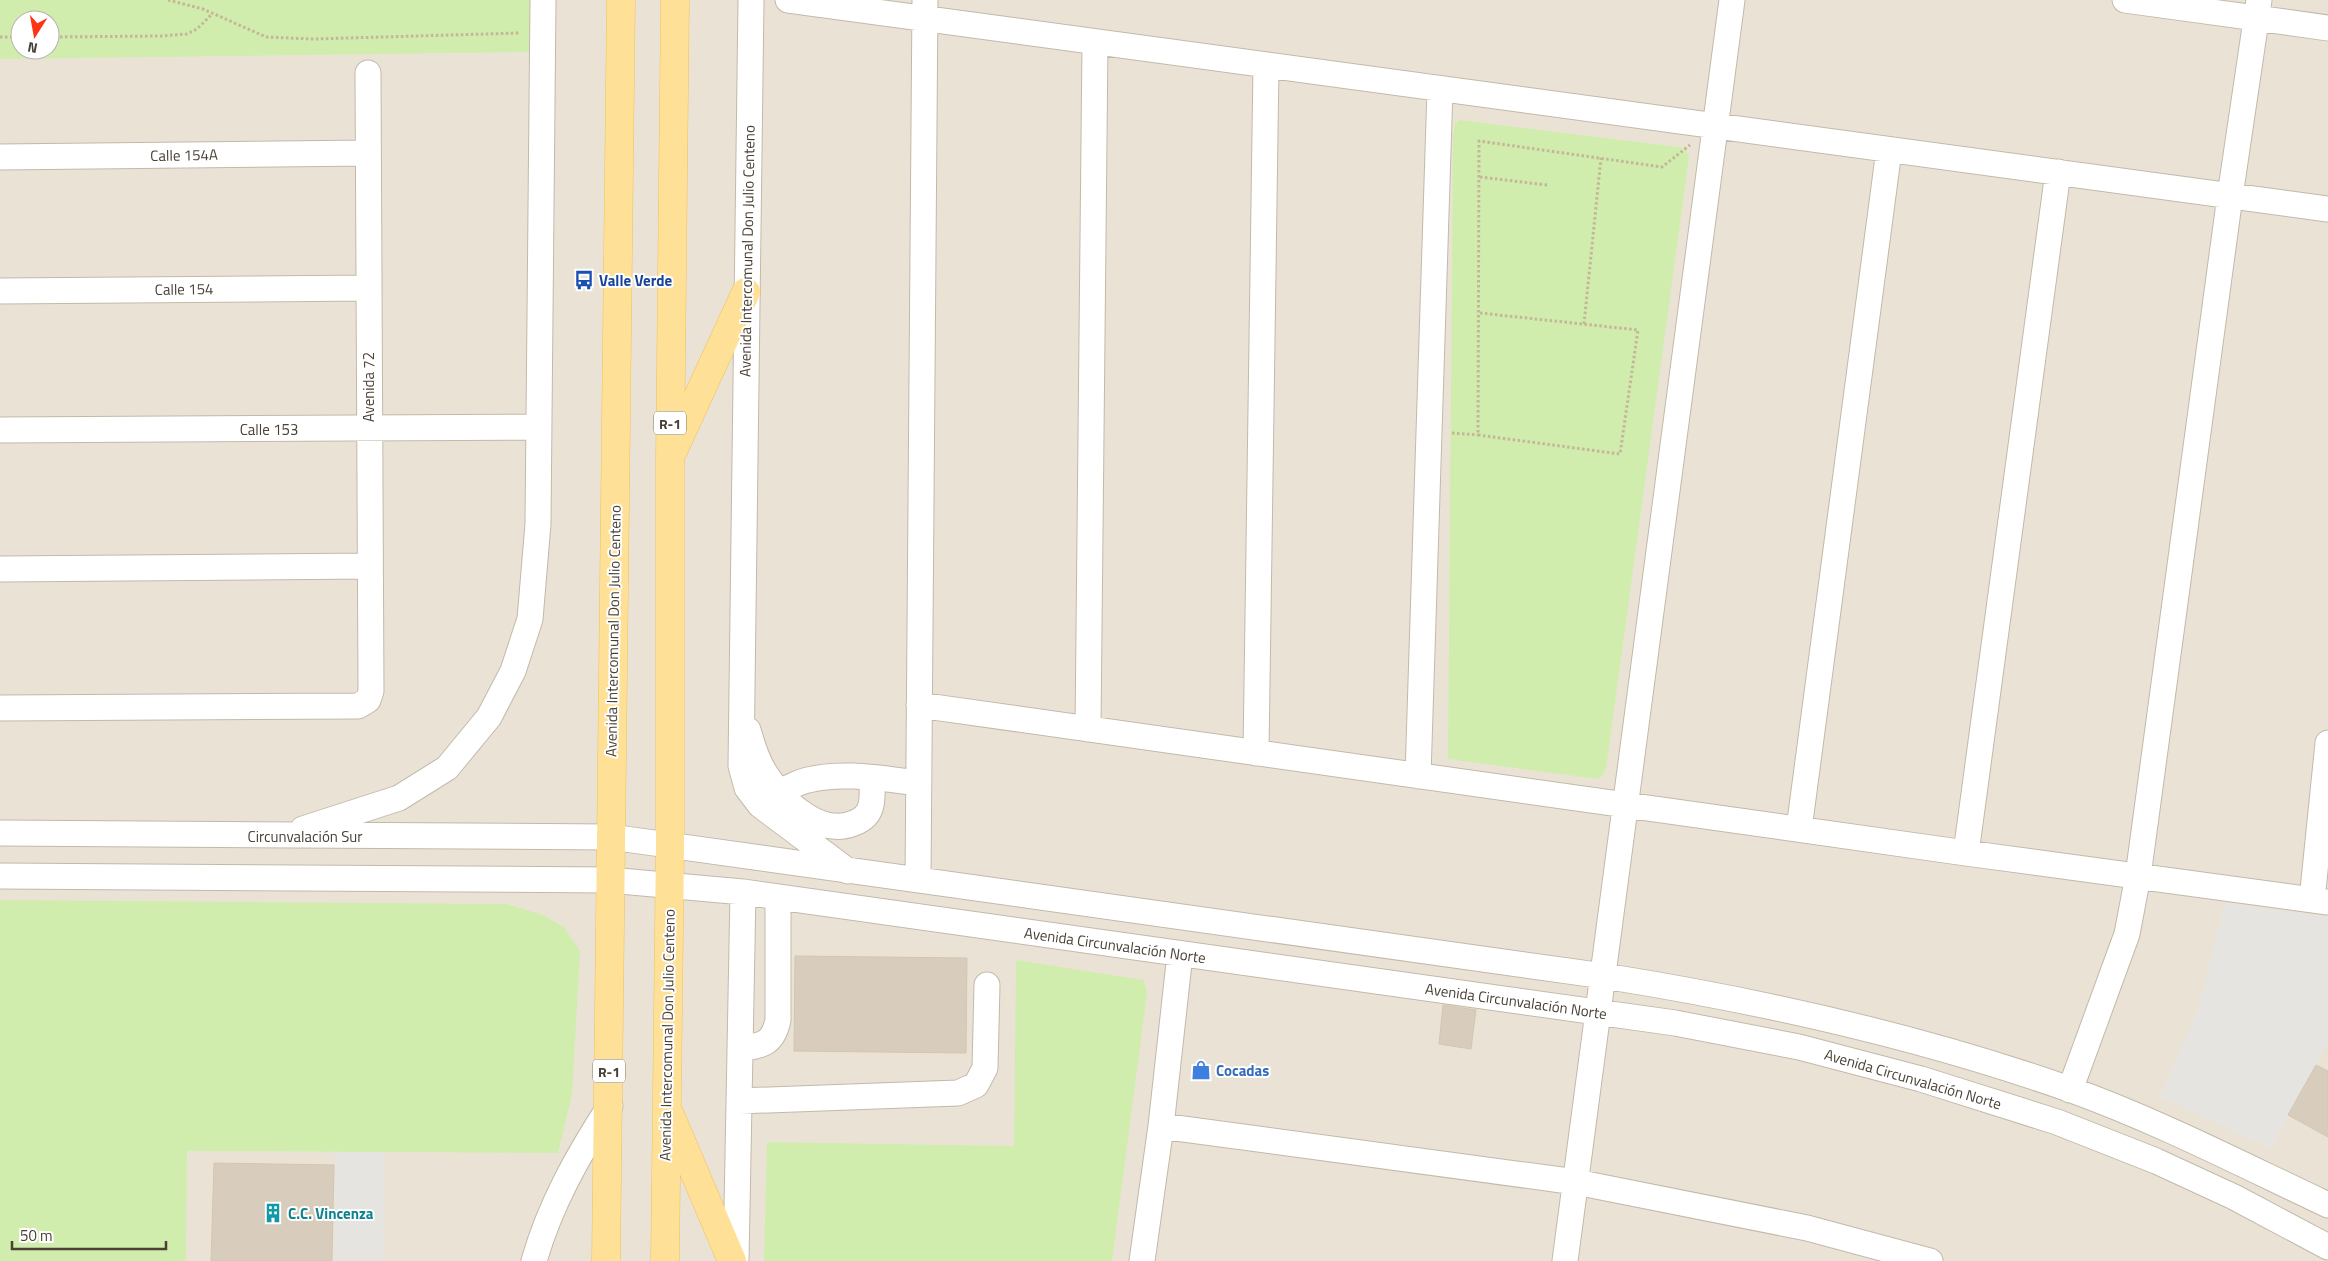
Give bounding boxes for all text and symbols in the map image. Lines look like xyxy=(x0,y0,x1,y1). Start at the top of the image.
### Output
north arrow xyxy=(10,10,60,60)
text: N xyxy=(26,37,39,59)
street label: Avenida Intercomunal Don Julio Centeno xyxy=(733,125,761,377)
street label: Calle 154A xyxy=(150,143,218,167)
bus stop icon: Valle Verde xyxy=(573,269,595,291)
place label: Valle Verde xyxy=(599,269,672,292)
street label: Calle 154 xyxy=(154,277,214,301)
street label: Avenida 72 xyxy=(357,352,380,422)
road number: R-1 xyxy=(654,412,686,434)
street label: Calle 153 xyxy=(240,418,298,441)
street label: Avenida Intercomunal Don Julio Centeno xyxy=(599,505,627,757)
street label: Circunvalación Sur xyxy=(248,825,362,848)
street label: Avenida Intercomunal Don Julio Centeno xyxy=(653,909,681,1161)
street label: Avenida Circunvalación Norte xyxy=(1023,921,1207,969)
street label: Avenida Circunvalación Norte xyxy=(1424,977,1608,1025)
street label: Avenida Circunvalación Norte xyxy=(1822,1043,2004,1115)
shop icon: Cocadas xyxy=(1190,1059,1212,1081)
place label: Cocadas xyxy=(1216,1059,1269,1082)
road number: R-1 xyxy=(593,1060,625,1082)
building icon: C.C. Vincenza xyxy=(262,1202,284,1224)
place label: C.C. Vincenza xyxy=(288,1202,374,1225)
scale bar xyxy=(12,1218,166,1250)
text: 50 m xyxy=(20,1224,53,1247)

